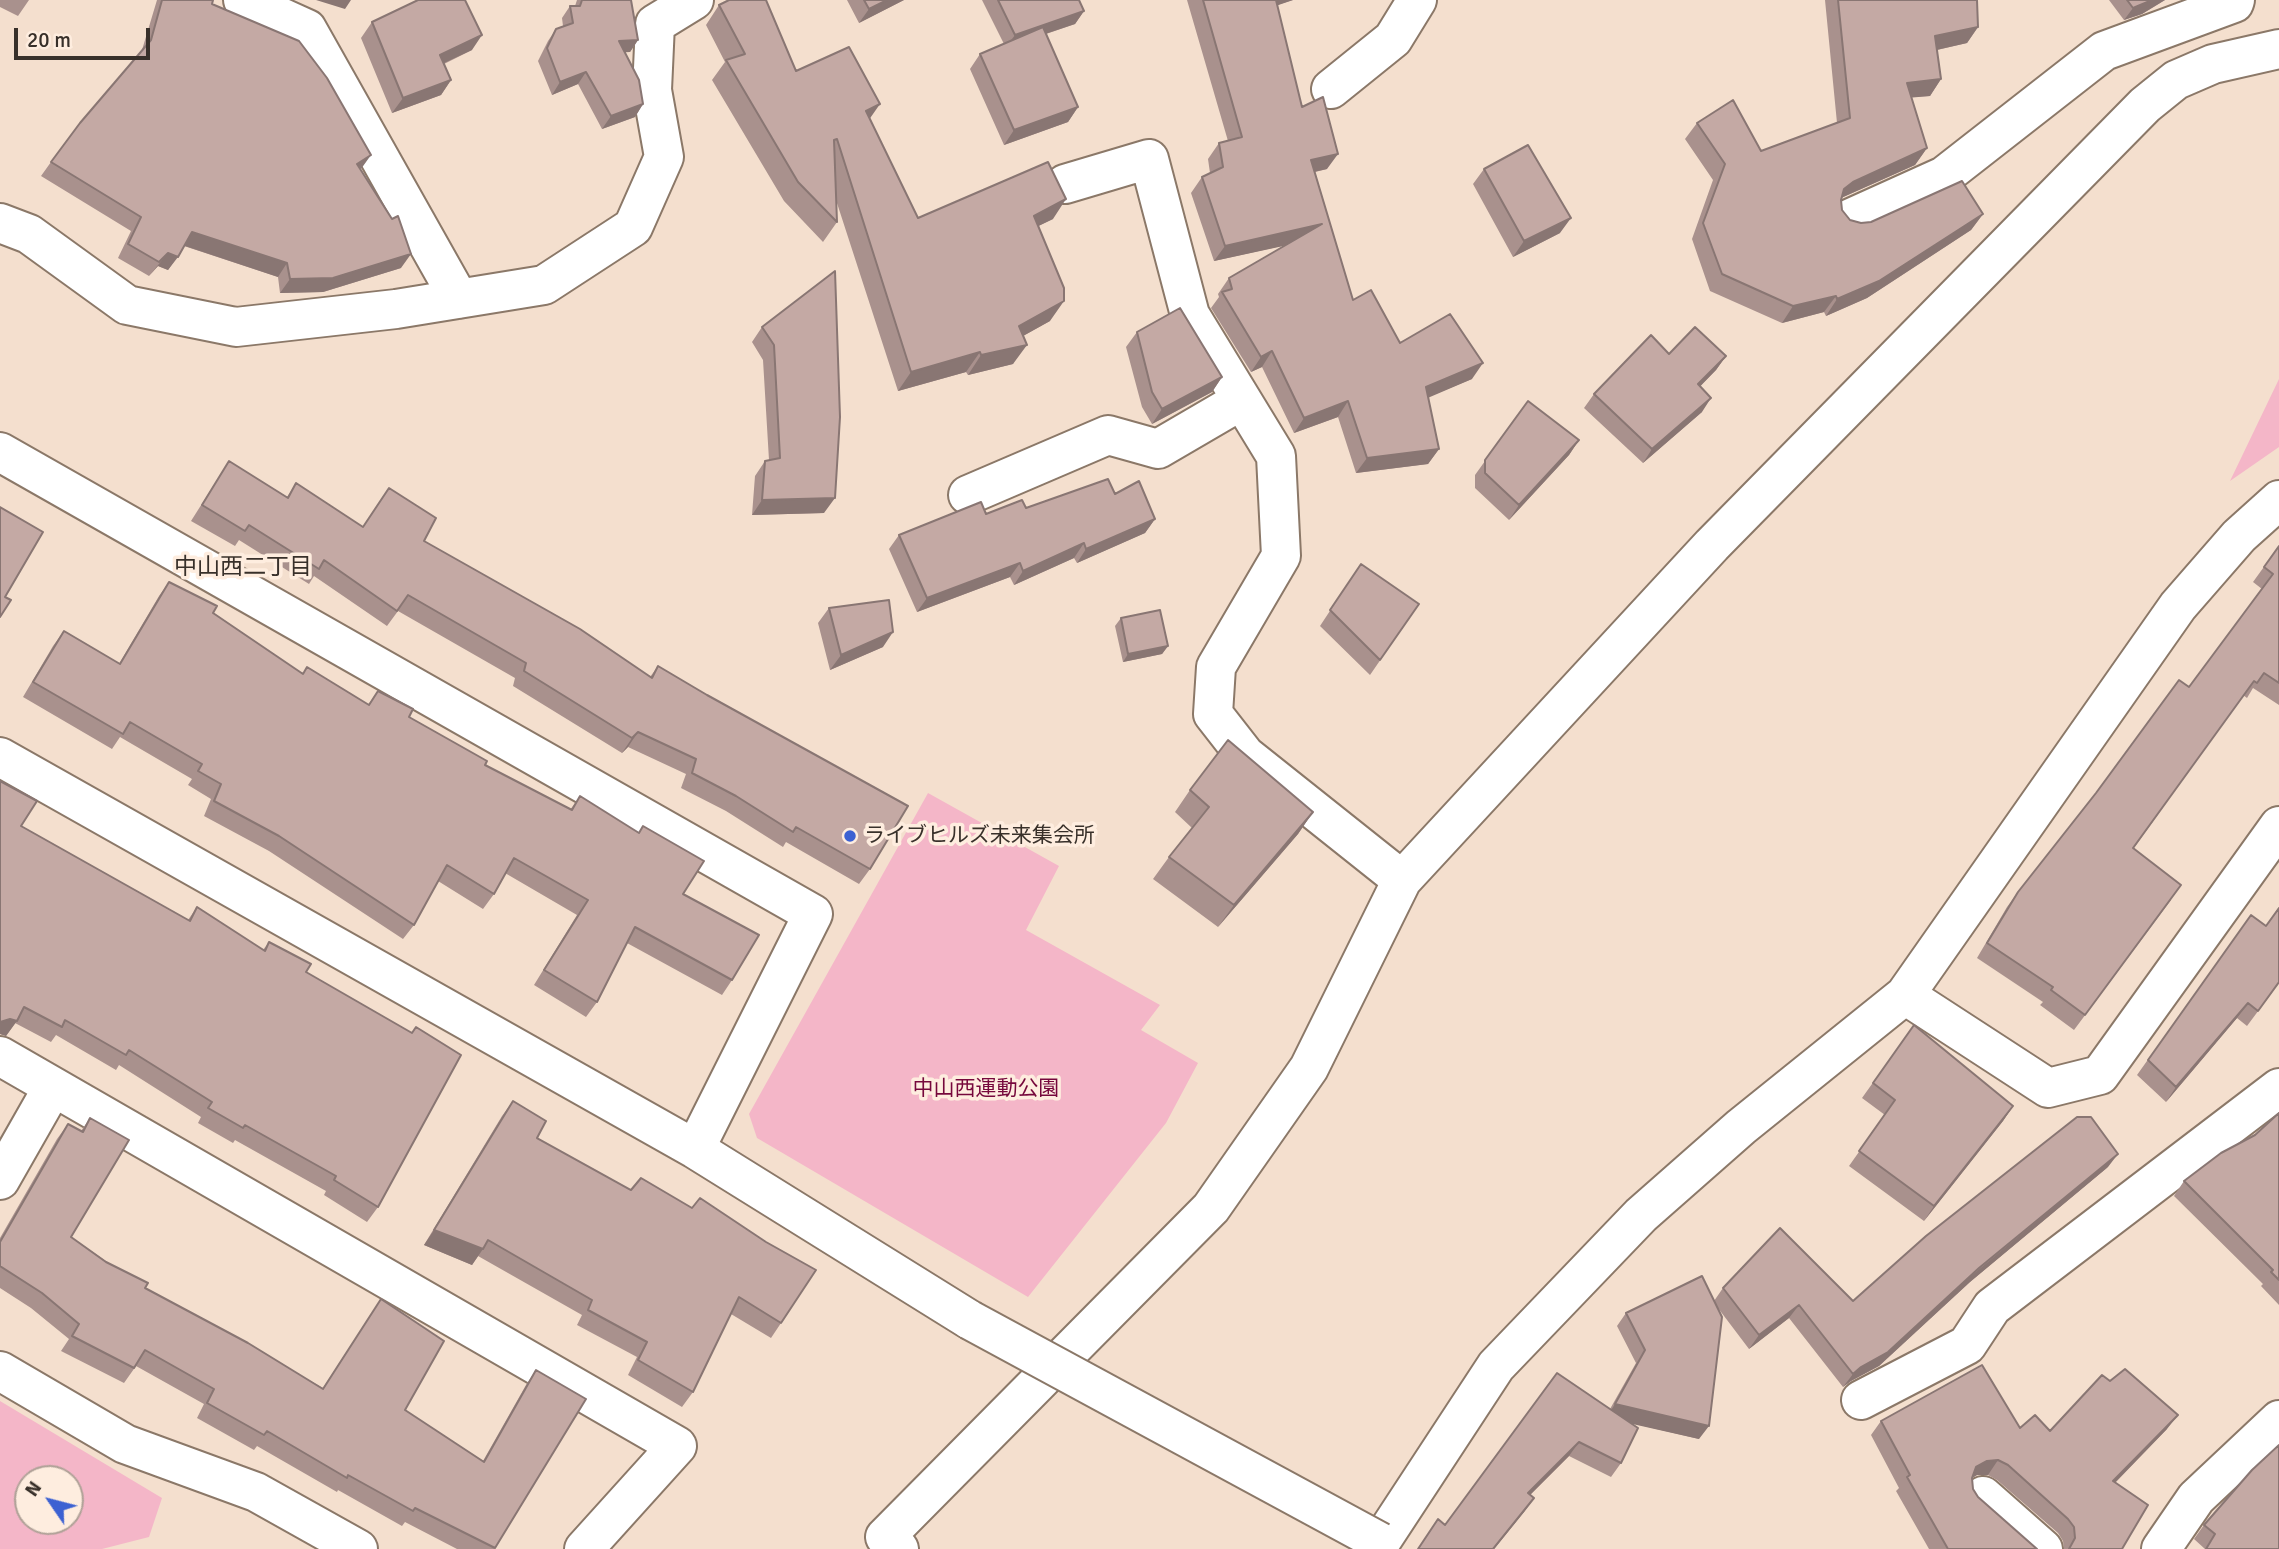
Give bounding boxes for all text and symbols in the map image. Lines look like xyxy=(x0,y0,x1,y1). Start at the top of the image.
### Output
scale bar xyxy=(18,14,154,58)
text: 20 m xyxy=(27,27,71,53)
district label: 中山西二丁目 xyxy=(174,554,312,582)
place label: ライブヒルズ未来集会所 xyxy=(864,823,1095,849)
marker: ライブヒルズ未来集会所 xyxy=(842,828,858,844)
park label: 中山西運動公園 xyxy=(913,1076,1059,1102)
north arrow xyxy=(14,1465,84,1535)
text: N xyxy=(20,1477,47,1501)

